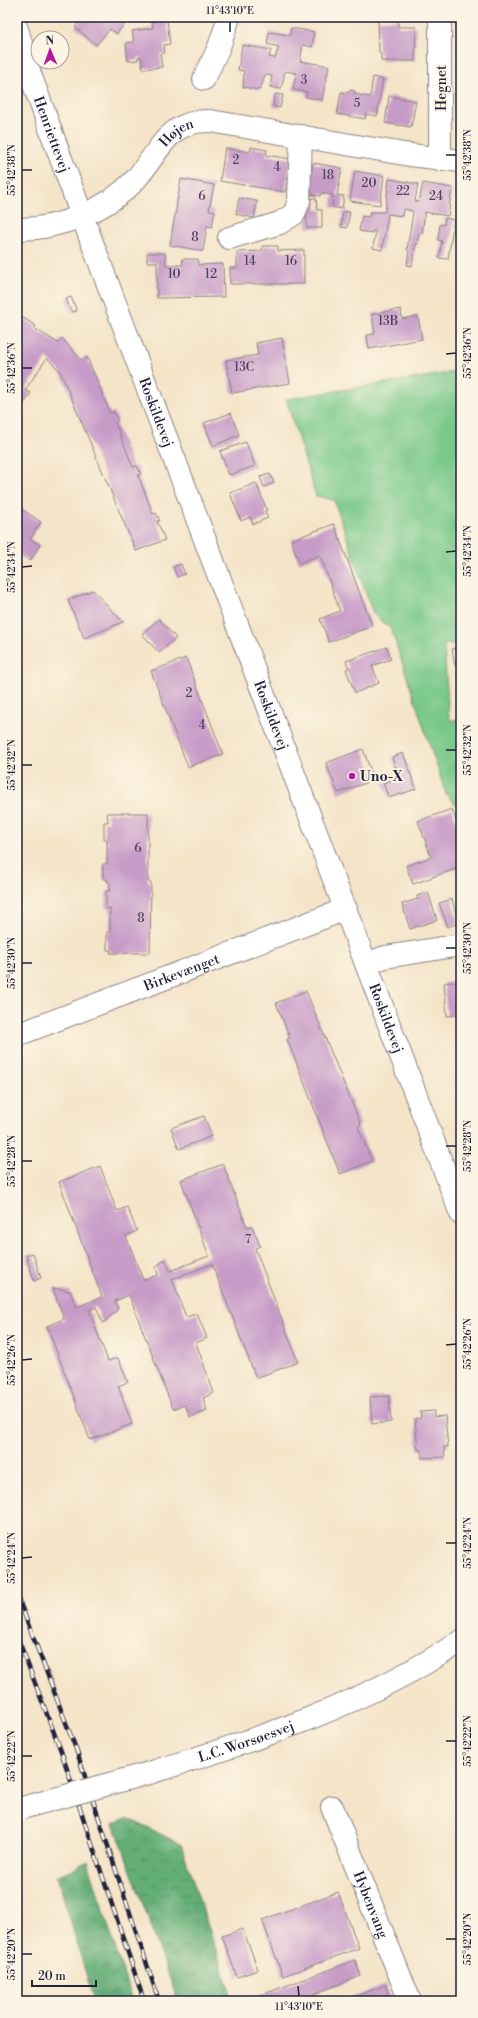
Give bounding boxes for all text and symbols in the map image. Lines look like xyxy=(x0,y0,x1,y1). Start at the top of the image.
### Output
text: 11°43'10"E xyxy=(206,5,254,17)
north arrow xyxy=(30,30,70,70)
text: N xyxy=(45,34,55,48)
street label: Hegnet xyxy=(433,65,451,111)
house number: 3 xyxy=(301,73,308,88)
street label: Henriettevej xyxy=(29,94,73,175)
house number: 5 xyxy=(354,96,361,111)
street label: Højen xyxy=(155,115,197,151)
text: 55°42'38"N xyxy=(462,129,474,181)
text: 55°42'38"N xyxy=(6,144,18,196)
house number: 2 xyxy=(233,153,240,168)
house number: 4 xyxy=(273,160,281,175)
house number: 18 xyxy=(322,168,334,183)
house number: 20 xyxy=(362,176,376,191)
house number: 22 xyxy=(396,184,410,199)
house number: 6 xyxy=(198,189,206,204)
house number: 24 xyxy=(429,189,443,204)
house number: 8 xyxy=(191,230,199,245)
house number: 14 xyxy=(244,254,256,269)
house number: 16 xyxy=(285,254,297,269)
house number: 10 xyxy=(168,267,180,282)
house number: 12 xyxy=(205,267,217,282)
house number: 13B xyxy=(378,314,398,329)
text: 55°42'36"N xyxy=(462,327,474,379)
text: 55°42'36"N xyxy=(6,342,18,394)
house number: 13C xyxy=(234,360,254,375)
street label: Roskildevej xyxy=(134,375,177,450)
text: 55°42'34"N xyxy=(462,525,474,577)
text: 55°42'34"N xyxy=(6,541,18,593)
street label: Roskildevej xyxy=(249,678,292,753)
house number: 2 xyxy=(186,686,193,701)
house number: 4 xyxy=(198,718,206,733)
text: 55°42'32"N xyxy=(462,724,474,776)
text: 55°42'32"N xyxy=(6,739,18,791)
place label: Uno-X xyxy=(360,768,404,786)
marker: Uno-X xyxy=(347,771,357,781)
house number: 6 xyxy=(134,841,142,856)
house number: 8 xyxy=(137,911,145,926)
text: 55°42'30"N xyxy=(462,921,474,974)
text: 55°42'30"N xyxy=(6,936,18,989)
street label: Birkevænget xyxy=(140,950,222,996)
street label: Roskildevej xyxy=(364,981,407,1056)
text: 55°42'28"N xyxy=(462,1120,474,1172)
text: 55°42'28"N xyxy=(6,1135,18,1187)
house number: 7 xyxy=(245,1232,251,1247)
text: 55°42'26"N xyxy=(462,1318,474,1370)
text: 55°42'26"N xyxy=(6,1334,18,1386)
text: 55°42'24"N xyxy=(462,1517,474,1569)
text: 55°42'24"N xyxy=(6,1532,18,1584)
text: 55°42'22"N xyxy=(462,1715,474,1767)
street label: L.C. Worsøesvej xyxy=(196,1717,297,1767)
text: 55°42'22"N xyxy=(6,1730,18,1782)
street label: Hybenvang xyxy=(349,1869,392,1942)
text: 55°42'20"N xyxy=(462,1912,474,1965)
text: 55°42'20"N xyxy=(6,1927,18,1980)
scale bar xyxy=(32,1962,96,1988)
text: 20 m xyxy=(38,1969,66,1984)
text: 11°43'10"E xyxy=(275,2001,323,2013)

